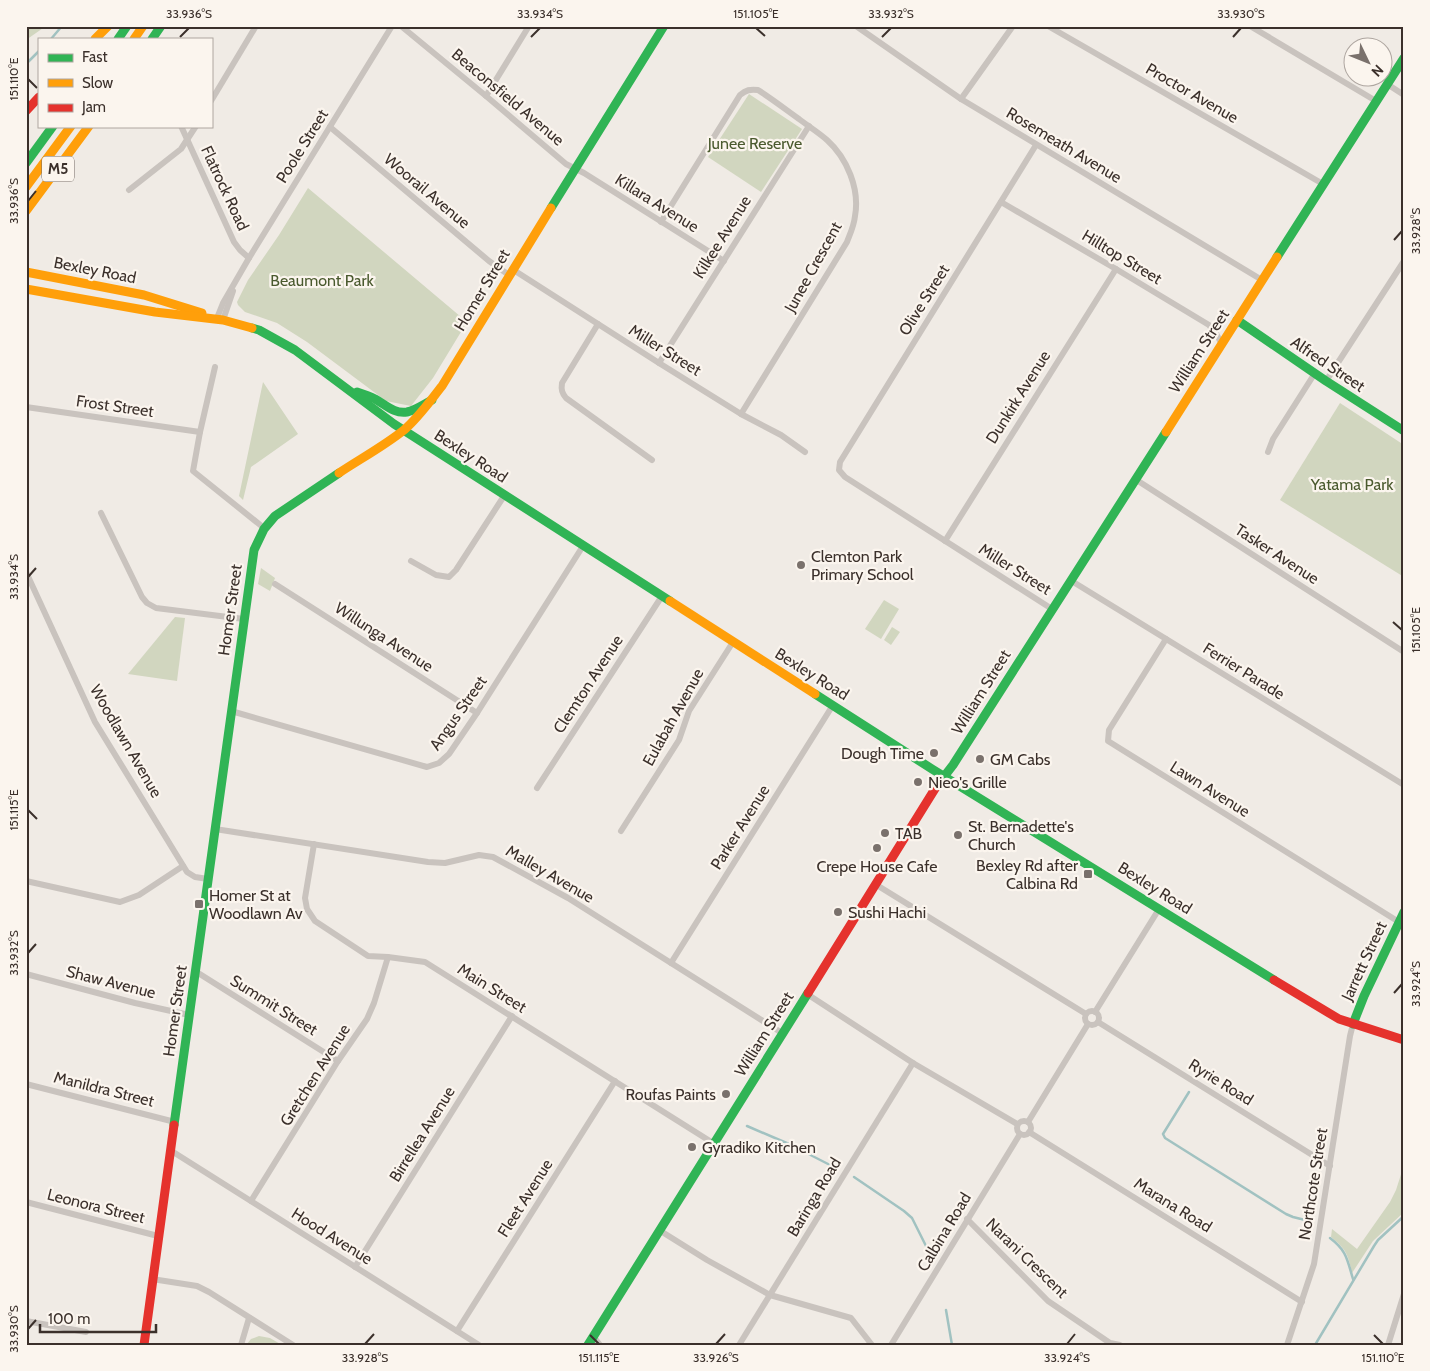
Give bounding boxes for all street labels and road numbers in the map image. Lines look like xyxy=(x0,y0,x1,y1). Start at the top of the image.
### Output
street label: Beaconsfield Avenue xyxy=(448,44,568,150)
street label: Proctor Avenue xyxy=(1142,59,1242,127)
street label: Rosemeath Avenue xyxy=(1003,103,1125,187)
street label: Poole Street xyxy=(272,105,332,186)
street label: Flatrock Road xyxy=(197,143,253,233)
street label: Woorail Avenue xyxy=(380,150,474,232)
road number: M5 xyxy=(42,156,74,182)
street label: Killara Avenue xyxy=(612,170,702,236)
street label: Kilkee Avenue xyxy=(689,192,755,282)
street label: Junee Crescent xyxy=(780,218,846,316)
street label: Hilltop Street xyxy=(1079,226,1166,289)
street label: Homer Street xyxy=(450,245,514,334)
street label: Bexley Road xyxy=(52,253,138,287)
street label: Olive Street xyxy=(895,261,954,339)
street label: William Street xyxy=(1165,305,1233,396)
street label: Miller Street xyxy=(625,320,705,380)
street label: Alfred Street xyxy=(1287,332,1369,396)
street label: Dunkirk Avenue xyxy=(982,347,1054,447)
street label: Frost Street xyxy=(75,391,156,421)
street label: Bexley Road xyxy=(431,425,511,487)
street label: Tasker Avenue xyxy=(1231,520,1323,588)
street label: Miller Street xyxy=(975,539,1055,599)
street label: Homer Street xyxy=(214,563,246,657)
street label: Willunga Avenue xyxy=(331,598,437,676)
street label: Clemton Avenue xyxy=(549,631,627,737)
street label: Ferrier Parade xyxy=(1200,638,1288,704)
street label: Bexley Road xyxy=(772,644,852,704)
street label: William Street xyxy=(948,646,1015,738)
street label: Eulabah Avenue xyxy=(639,665,707,769)
street label: Angus Street xyxy=(425,672,491,754)
street label: Woodlawn Avenue xyxy=(86,681,166,801)
street label: Lawn Avenue xyxy=(1167,757,1253,821)
street label: Parker Avenue xyxy=(706,781,774,873)
street label: Malley Avenue xyxy=(503,841,597,907)
street label: Bexley Road xyxy=(1115,858,1195,918)
street label: Jarrett Street xyxy=(1337,918,1391,1005)
street label: Main Street xyxy=(454,959,530,1017)
street label: Shaw Avenue xyxy=(64,962,158,1002)
street label: Homer Street xyxy=(159,964,191,1058)
street label: Summit Street xyxy=(227,971,322,1040)
street label: William Street xyxy=(731,988,798,1080)
street label: Gretchen Avenue xyxy=(276,1021,354,1129)
street label: Ryrie Road xyxy=(1185,1055,1257,1109)
street label: Manildra Street xyxy=(52,1067,157,1111)
street label: Birrellea Avenue xyxy=(385,1083,459,1185)
street label: Northcote Street xyxy=(1295,1126,1331,1241)
street label: Baringa Road xyxy=(783,1154,845,1240)
street label: Fleet Avenue xyxy=(494,1156,556,1240)
street label: Marana Road xyxy=(1131,1174,1215,1236)
street label: Leonora Street xyxy=(45,1185,147,1227)
street label: Calbina Road xyxy=(913,1189,975,1275)
street label: Hood Avenue xyxy=(288,1204,376,1268)
street label: Narani Crescent xyxy=(982,1214,1072,1302)

